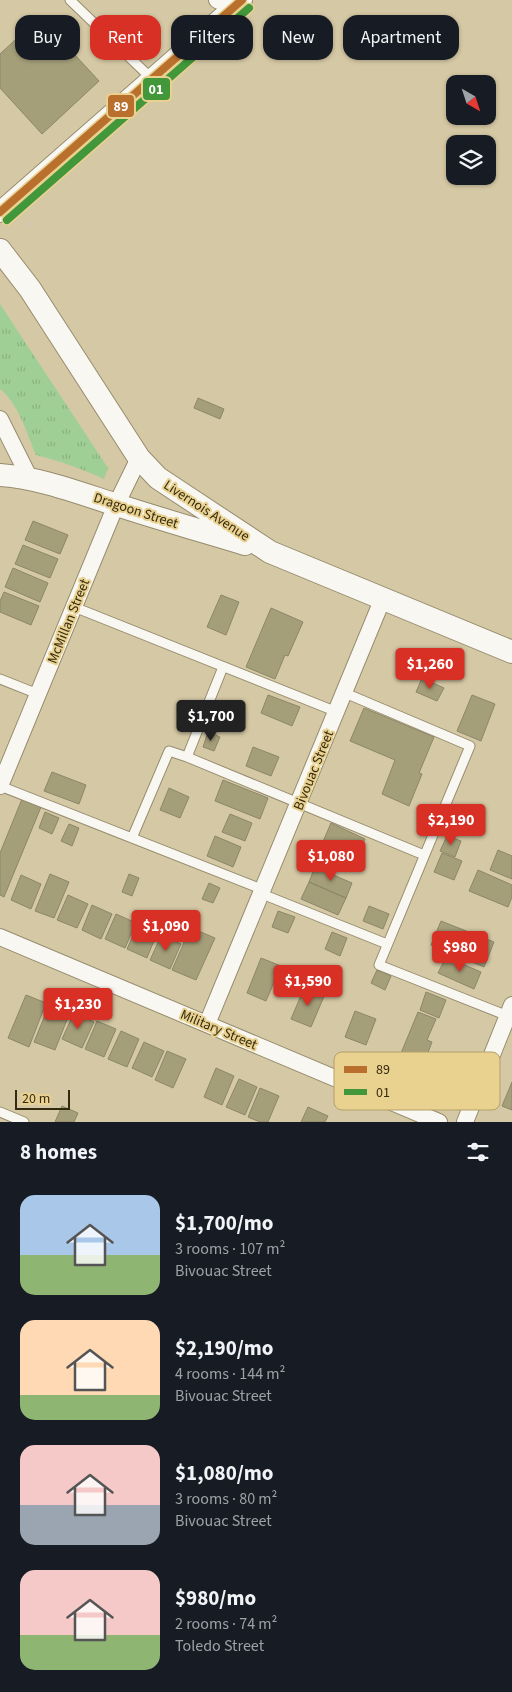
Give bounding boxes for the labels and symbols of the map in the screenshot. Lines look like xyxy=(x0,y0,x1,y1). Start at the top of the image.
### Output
north arrow xyxy=(446,75,496,125)
line badge: 01 xyxy=(142,77,171,101)
text: 01 xyxy=(149,80,163,100)
line badge: 89 xyxy=(107,94,135,118)
text: 89 xyxy=(114,97,128,117)
street label: Livernois Avenue xyxy=(159,475,253,546)
street label: Dragoon Street xyxy=(91,488,181,534)
street label: McMillan Street xyxy=(43,576,95,667)
pin: $1,260 xyxy=(389,648,471,690)
pin: $1,700 xyxy=(170,700,252,742)
street label: Bivouac Street xyxy=(289,727,339,813)
pin: $2,190 xyxy=(410,804,492,846)
pin: $1,080 xyxy=(290,840,372,882)
pin: $1,090 xyxy=(125,910,207,952)
pin: $980 xyxy=(430,930,490,973)
pin: $1,590 xyxy=(267,964,349,1007)
pin: $1,230 xyxy=(37,988,119,1030)
street label: Military Street xyxy=(177,1005,260,1055)
legend xyxy=(334,1052,500,1110)
text: 89 xyxy=(376,1060,390,1080)
text: 01 xyxy=(376,1083,390,1103)
scale bar xyxy=(15,1087,70,1110)

